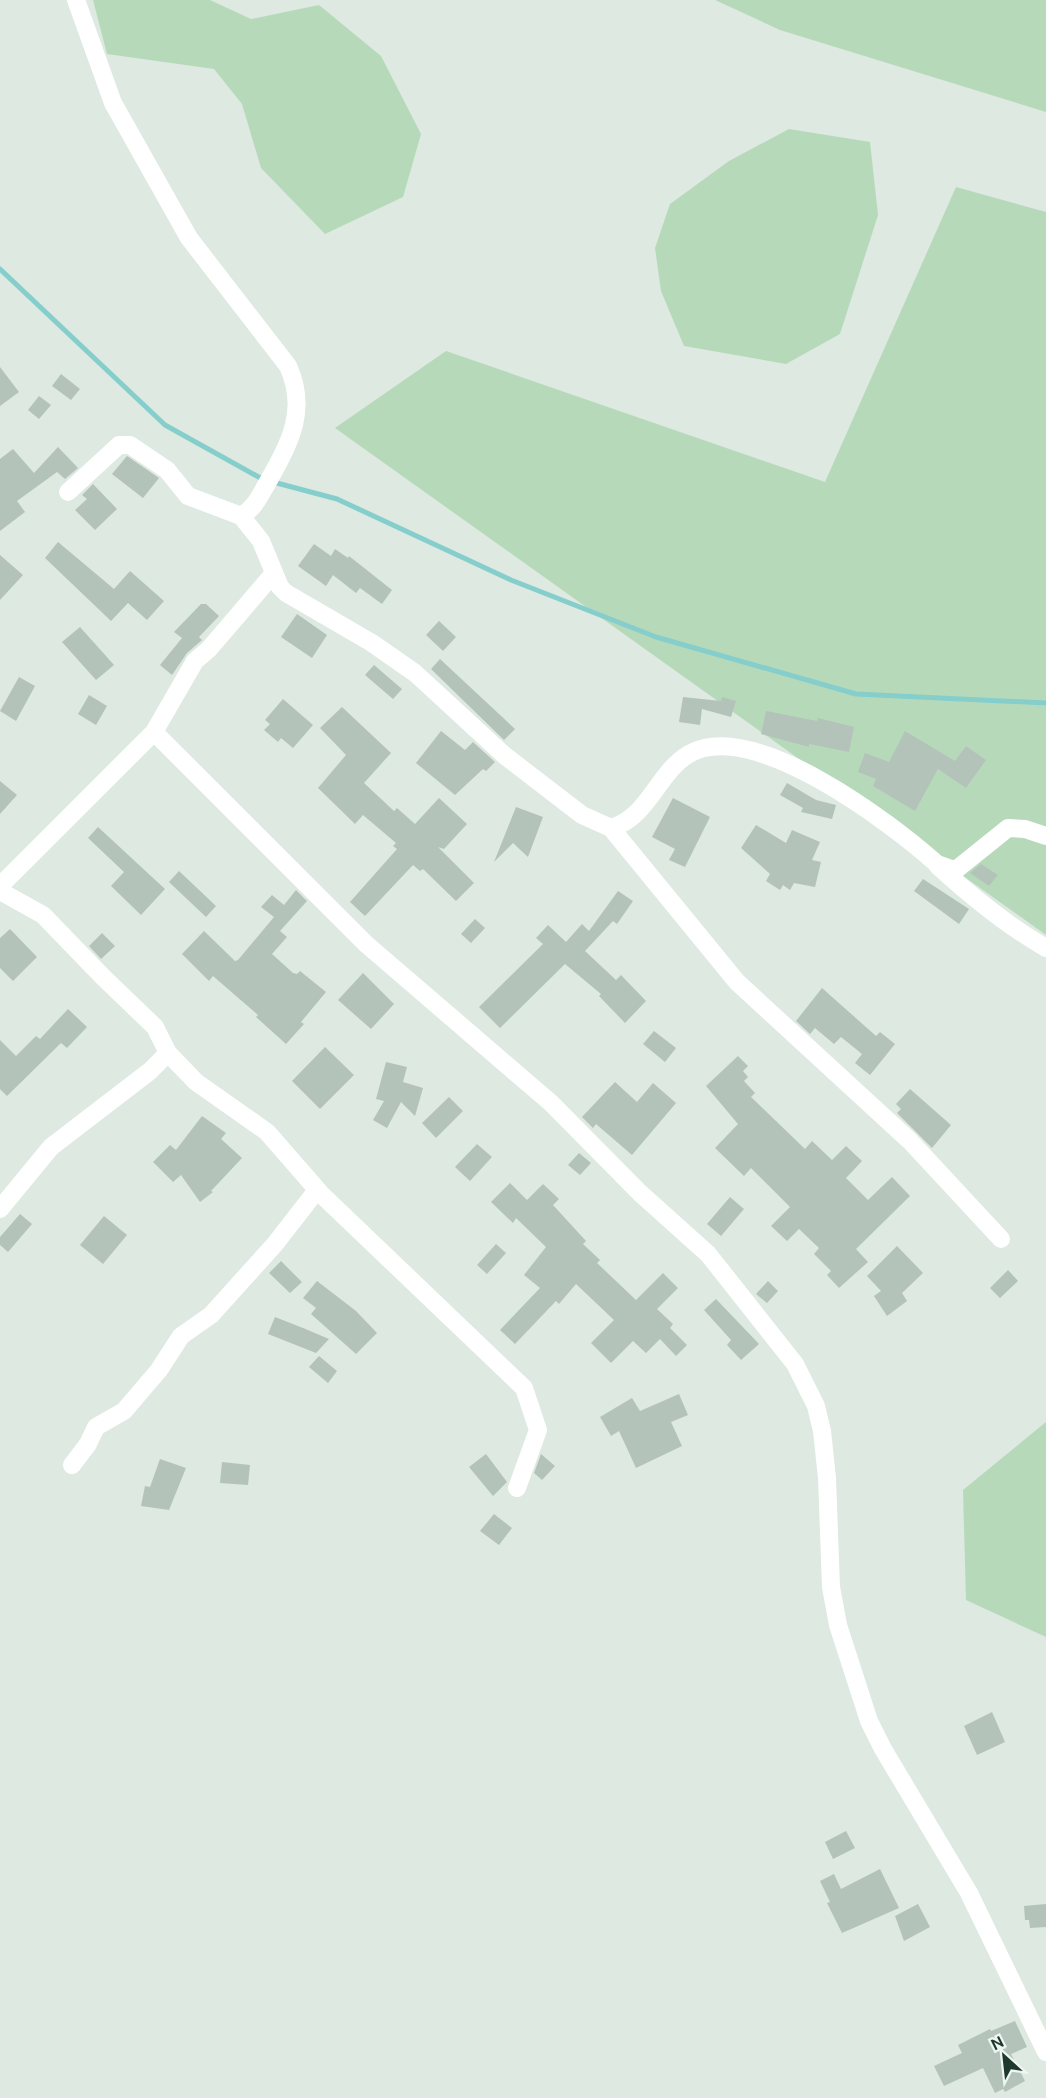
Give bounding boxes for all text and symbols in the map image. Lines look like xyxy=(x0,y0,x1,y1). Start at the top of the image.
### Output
north arrow xyxy=(974,2026,1034,2086)
text: N xyxy=(988,2032,1007,2053)

